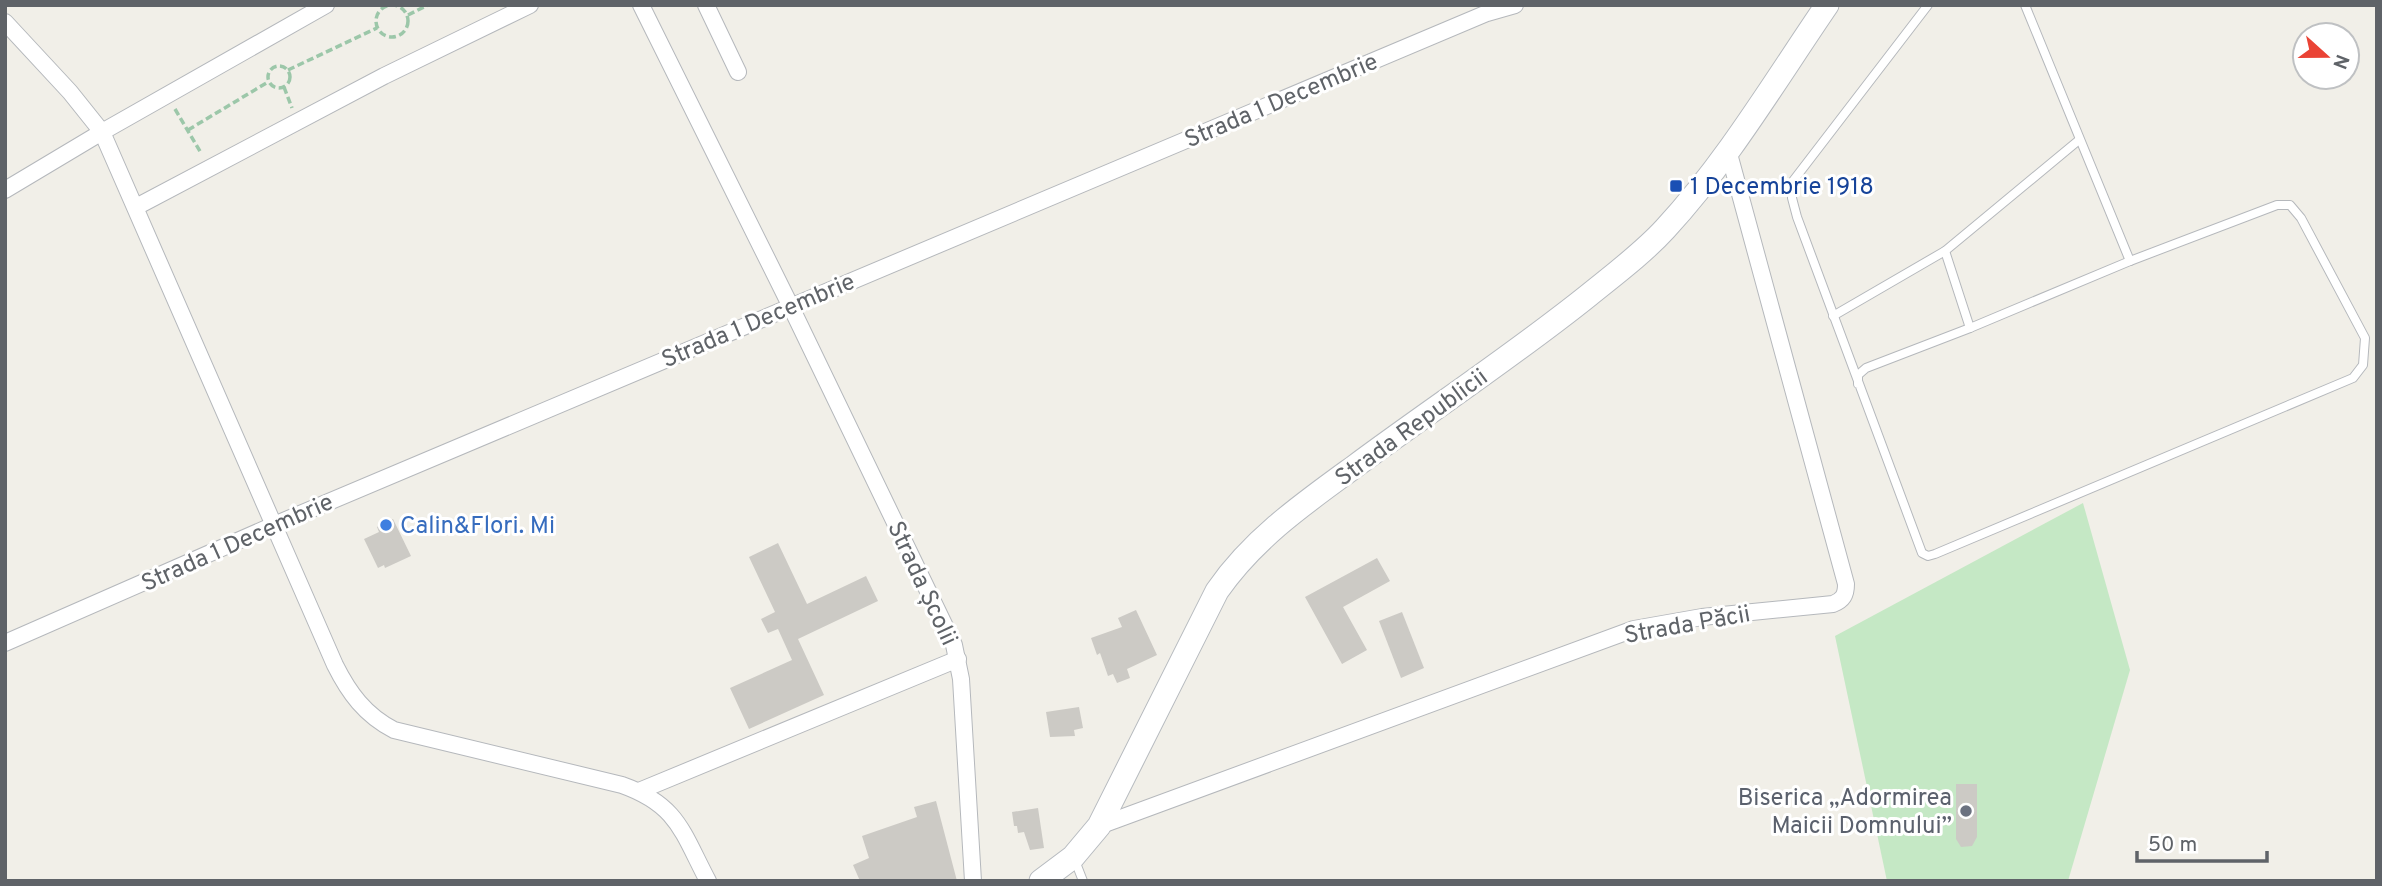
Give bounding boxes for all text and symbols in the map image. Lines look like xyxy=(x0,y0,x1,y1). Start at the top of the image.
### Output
north arrow xyxy=(2291,21,2361,91)
street label: Strada 1 Decembrie xyxy=(1181,48,1383,156)
text: N xyxy=(2326,51,2354,72)
place label: 1 Decembrie 1918 xyxy=(1690,173,1874,203)
marker: 1 Decembrie 1918 xyxy=(1668,178,1684,194)
street label: Strada 1 Decembrie xyxy=(658,268,860,376)
street label: Strada Republicii xyxy=(1330,363,1494,494)
street label: Strada 1 Decembrie xyxy=(137,488,339,600)
place label: Calin&Flori. Mi xyxy=(400,512,555,542)
marker: Calin&Flori. Mi xyxy=(378,517,394,533)
street label: Strada Școlii xyxy=(879,517,963,651)
street label: Strada Păcii xyxy=(1622,600,1753,652)
place label: Biserica „Adormirea Maicii Domnului” xyxy=(1738,784,1952,842)
marker: Biserica „Adormirea Maicii Domnului” xyxy=(1958,803,1974,819)
scale bar xyxy=(2137,820,2266,864)
text: 50 m xyxy=(2148,832,2197,859)

